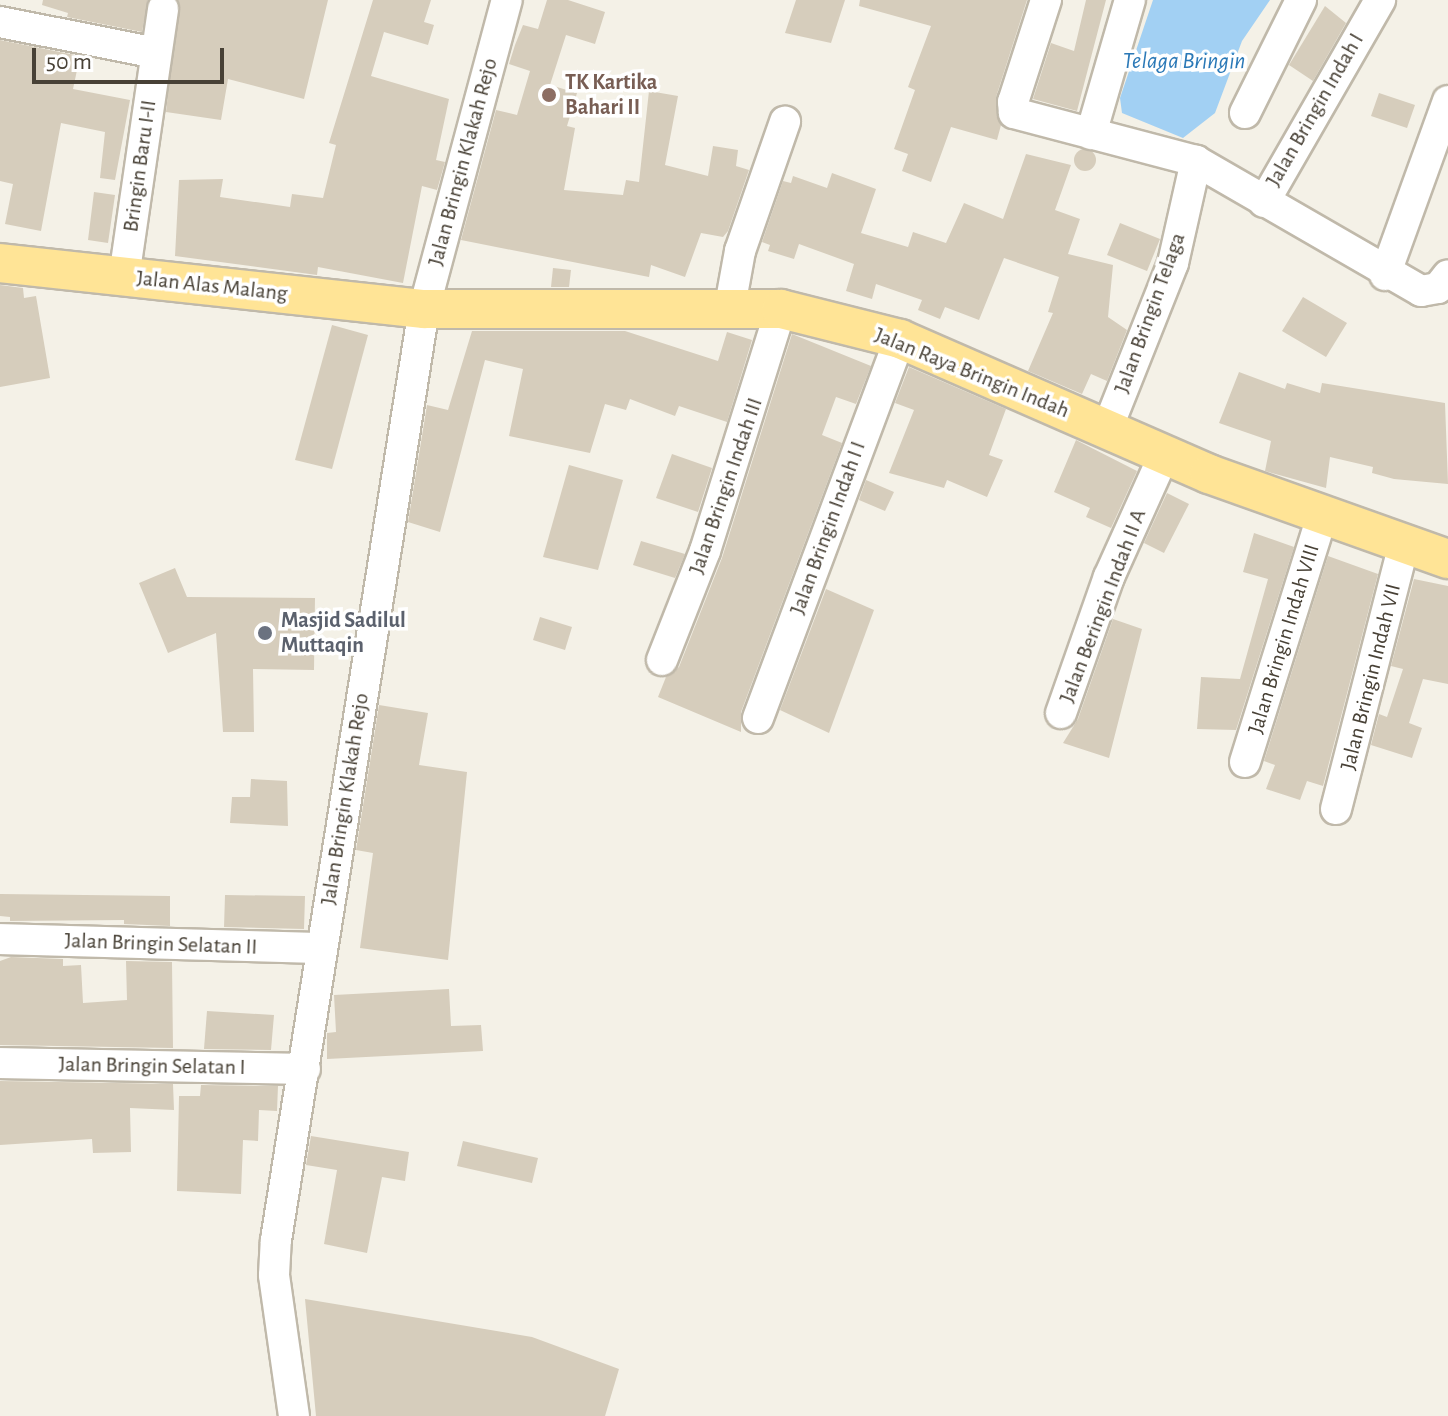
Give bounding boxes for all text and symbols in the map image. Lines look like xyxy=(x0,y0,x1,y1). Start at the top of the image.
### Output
street label: Jalan Bringin Indah I xyxy=(1260,29,1370,191)
scale bar xyxy=(36,32,228,82)
water label: Telaga Bringin xyxy=(1122,48,1246,76)
text: 50 m xyxy=(46,50,92,74)
street label: Jalan Bringin Klakah Rejo xyxy=(423,55,503,269)
place label: TK Kartika Bahari II xyxy=(565,69,657,120)
marker: TK Kartika Bahari II xyxy=(540,86,558,104)
street label: Bringin Baru I-II xyxy=(118,98,162,234)
street label: Jalan Bringin Telaga xyxy=(1109,229,1191,397)
street label: Jalan Alas Malang xyxy=(135,265,289,307)
street label: Jalan Raya Bringin Indah xyxy=(871,322,1073,424)
street label: Jalan Bringin Indah III xyxy=(683,394,769,578)
street label: Jalan Bringin Indah I I xyxy=(784,438,872,618)
street label: Jalan Beringin Indah II A xyxy=(1054,505,1152,707)
street label: Jalan Bringin Indah VIII xyxy=(1243,541,1325,737)
street label: Jalan Bringin Indah VII xyxy=(1335,581,1407,773)
place label: Masjid Sadilul Muttaqin xyxy=(281,607,406,658)
marker: Masjid Sadilul Muttaqin xyxy=(256,624,274,642)
street label: Jalan Bringin Klakah Rejo xyxy=(315,691,375,907)
street label: Jalan Bringin Selatan II xyxy=(64,927,258,961)
street label: Jalan Bringin Selatan I xyxy=(58,1051,246,1081)

